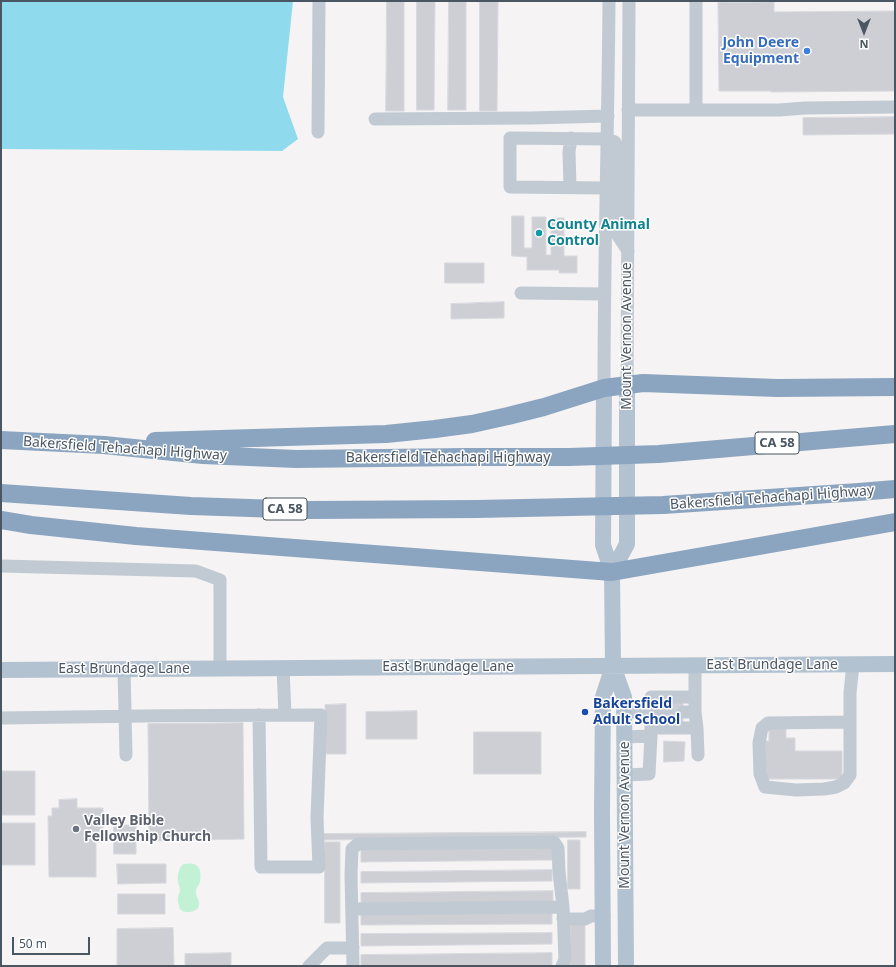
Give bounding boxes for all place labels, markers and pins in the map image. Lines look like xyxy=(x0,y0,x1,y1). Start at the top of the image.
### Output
place label: John Deere Equipment xyxy=(722,35,799,68)
marker: John Deere Equipment xyxy=(802,46,812,56)
place label: County Animal Control xyxy=(547,217,650,250)
marker: County Animal Control xyxy=(534,228,544,238)
place label: Bakersfield Adult School xyxy=(593,696,680,728)
marker: Bakersfield Adult School xyxy=(580,707,590,717)
place label: Valley Bible Fellowship Church xyxy=(84,813,211,846)
marker: Valley Bible Fellowship Church xyxy=(71,824,81,834)

